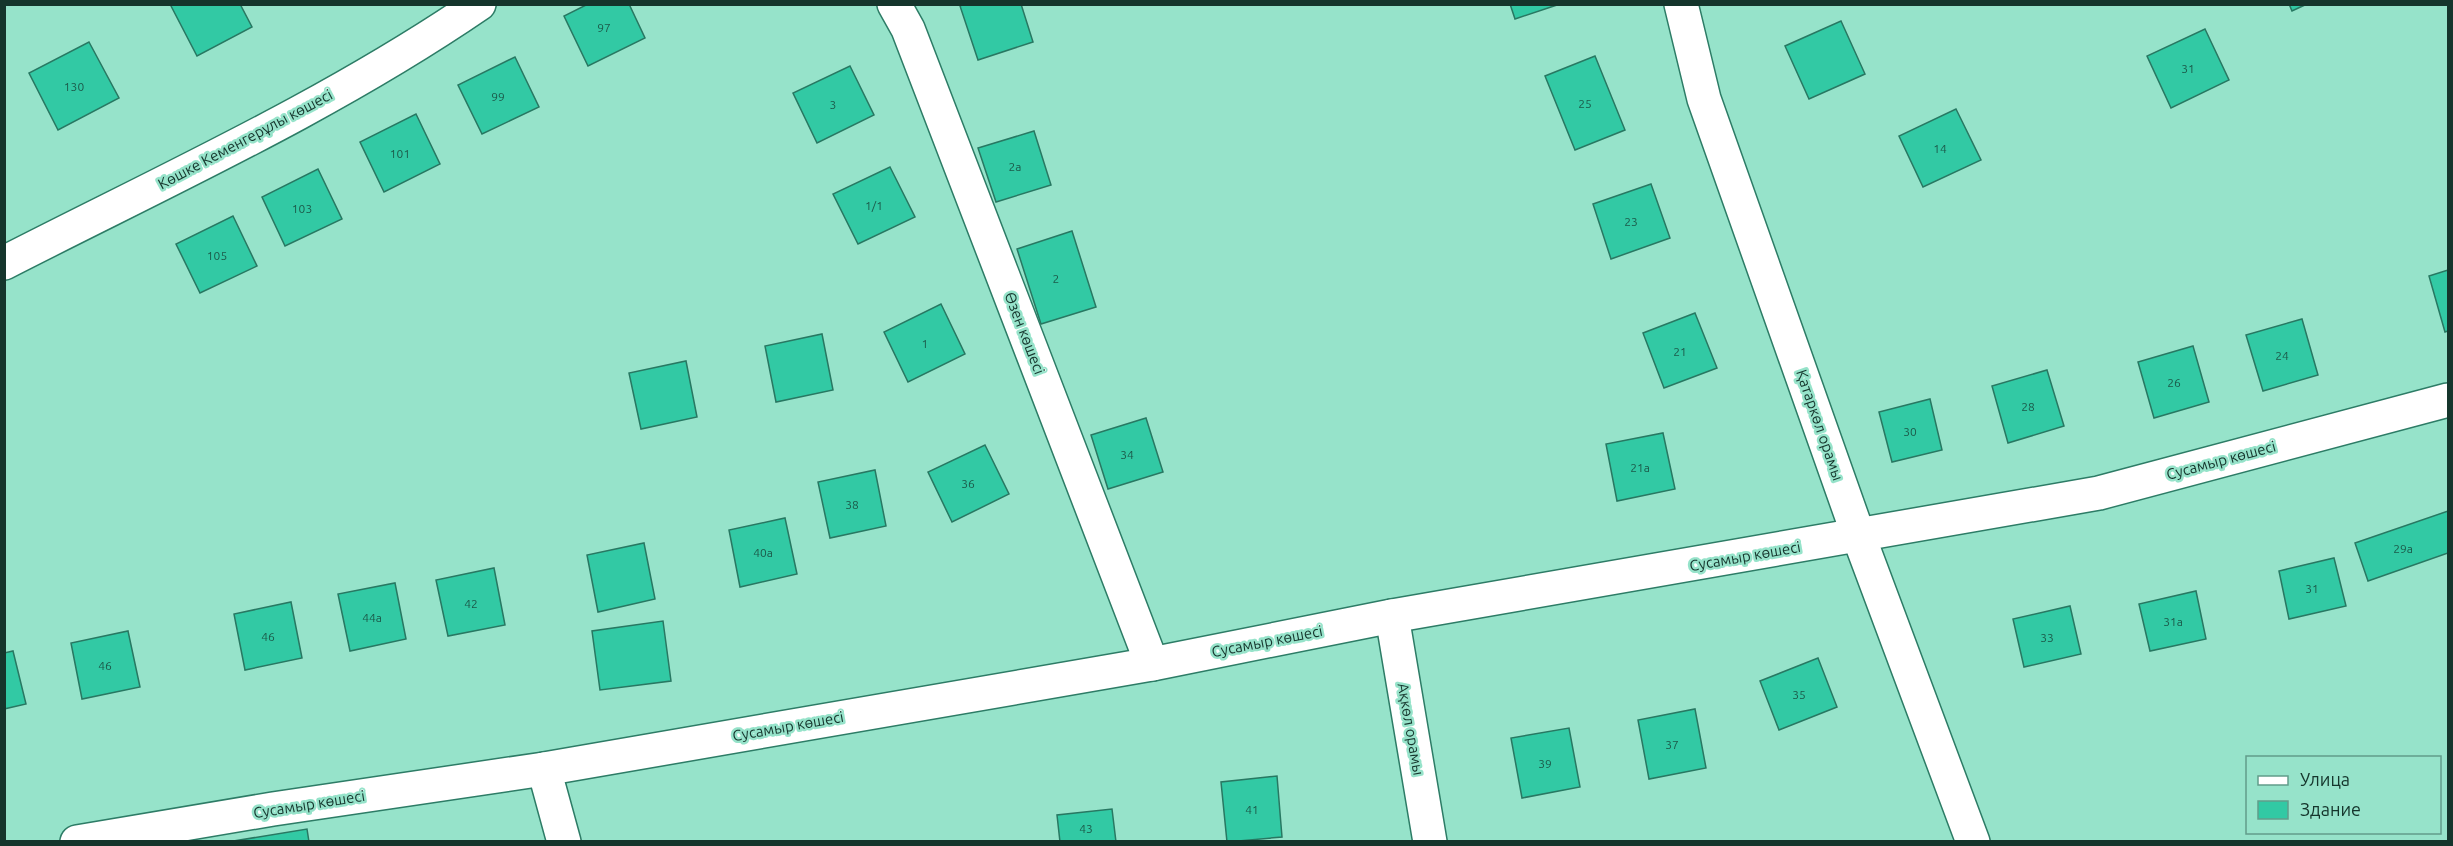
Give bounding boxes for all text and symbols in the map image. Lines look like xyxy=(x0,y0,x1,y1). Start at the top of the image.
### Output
house number: 97 xyxy=(597,21,611,34)
house number: 31 xyxy=(2181,62,2195,75)
house number: 130 xyxy=(64,80,84,93)
street label: Көшке Кеменгерұлы көшесі xyxy=(155,86,335,192)
house number: 99 xyxy=(491,90,505,103)
house number: 25 xyxy=(1578,97,1592,110)
house number: 3 xyxy=(830,98,836,111)
house number: 14 xyxy=(1933,142,1947,155)
house number: 101 xyxy=(390,147,410,160)
house number: 2а xyxy=(1009,160,1021,173)
house number: 1/1 xyxy=(865,199,883,212)
house number: 103 xyxy=(292,202,312,215)
house number: 23 xyxy=(1624,215,1638,228)
house number: 105 xyxy=(207,249,227,262)
house number: 2 xyxy=(1053,272,1059,285)
street label: Өзен көшесі xyxy=(1002,290,1048,376)
house number: 1 xyxy=(922,337,928,350)
house number: 21 xyxy=(1673,345,1687,358)
house number: 24 xyxy=(2275,349,2289,362)
street label: Қатаркөл орамы xyxy=(1793,367,1847,483)
house number: 26 xyxy=(2167,376,2181,389)
house number: 28 xyxy=(2021,400,2035,413)
house number: 30 xyxy=(1903,425,1917,438)
street label: Сусамыр көшесі xyxy=(2164,437,2278,483)
house number: 34 xyxy=(1120,448,1134,461)
house number: 21а xyxy=(1630,461,1650,474)
house number: 36 xyxy=(961,477,975,490)
house number: 38 xyxy=(845,498,859,511)
street label: Сусамыр көшесі xyxy=(1688,538,1802,574)
house number: 29а xyxy=(2393,542,2413,555)
house number: 40а xyxy=(753,546,773,559)
house number: 31 xyxy=(2305,582,2319,595)
house number: 42 xyxy=(464,597,478,610)
house number: 44а xyxy=(362,611,382,624)
house number: 31а xyxy=(2163,615,2183,628)
street label: Сусамыр көшесі xyxy=(1210,622,1324,660)
house number: 46 xyxy=(261,630,275,643)
house number: 33 xyxy=(2040,631,2054,644)
house number: 46 xyxy=(98,659,112,672)
street label: Ақкөл орамы xyxy=(1395,681,1427,777)
house number: 35 xyxy=(1792,688,1806,701)
street label: Сусамыр көшесі xyxy=(731,708,845,744)
house number: 37 xyxy=(1665,738,1679,751)
legend xyxy=(2246,756,2441,834)
house number: 39 xyxy=(1538,757,1552,770)
text: Улица xyxy=(2300,769,2350,789)
street label: Сусамыр көшесі xyxy=(252,787,366,821)
text: Здание xyxy=(2300,799,2361,819)
house number: 41 xyxy=(1245,803,1259,816)
house number: 43 xyxy=(1079,822,1093,835)

